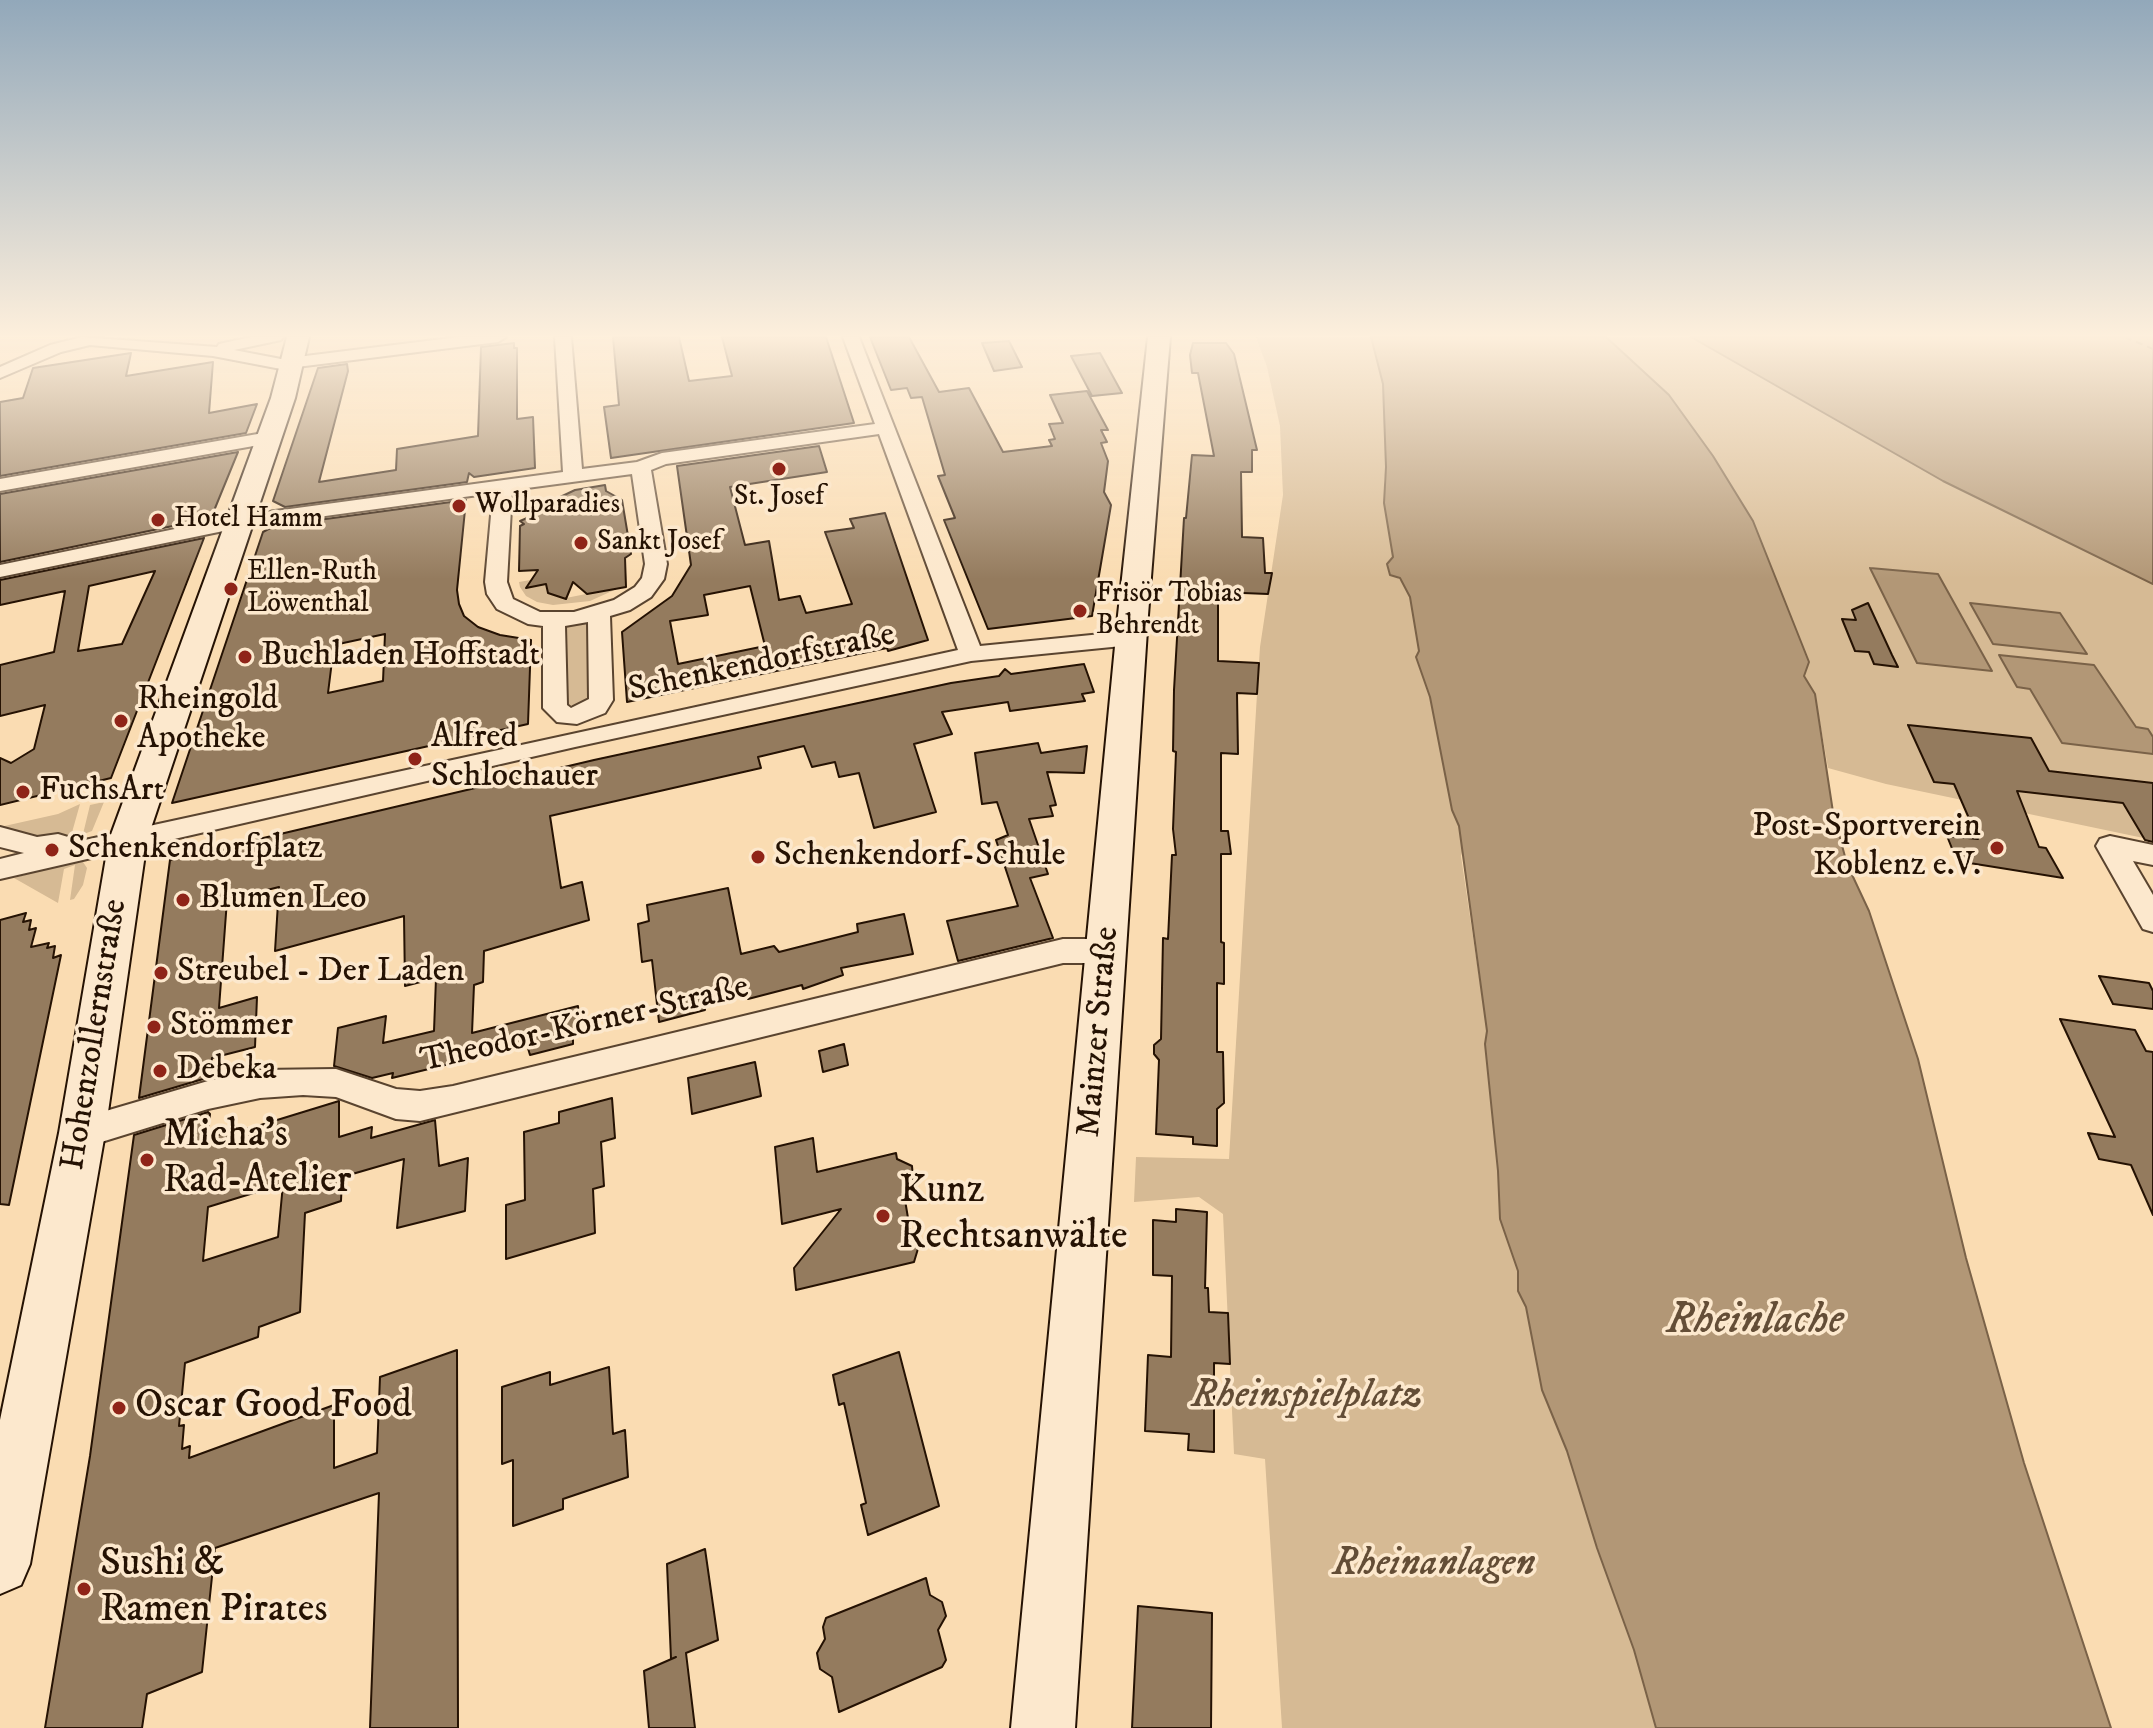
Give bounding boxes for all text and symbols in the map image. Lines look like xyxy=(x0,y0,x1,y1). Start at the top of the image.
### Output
marker: St. Josef xyxy=(770,460,788,478)
place label: St. Josef xyxy=(734,481,824,515)
place label: Wollparadies xyxy=(475,489,620,523)
marker: Wollparadies xyxy=(450,497,468,515)
place label: Hotel Hamm xyxy=(174,503,323,537)
marker: Hotel Hamm xyxy=(149,511,167,529)
place label: Sankt Josef xyxy=(597,526,721,560)
marker: Sankt Josef xyxy=(572,534,590,552)
place label: Ellen-Ruth Löwenthal xyxy=(247,556,377,622)
place label: Frisör Tobias Behrendt xyxy=(1096,578,1242,644)
marker: Ellen-Ruth Löwenthal xyxy=(222,580,240,598)
marker: Frisör Tobias Behrendt xyxy=(1071,602,1089,620)
street label: Schenkendorfstraße xyxy=(625,616,899,712)
place label: Buchladen Hoffstadt xyxy=(261,637,540,677)
marker: Buchladen Hoffstadt xyxy=(236,648,254,666)
place label: Rheingold Apotheke xyxy=(137,681,278,760)
marker: Rheingold Apotheke xyxy=(112,712,130,730)
place label: Alfred Schlochauer xyxy=(431,719,598,798)
marker: Alfred Schlochauer xyxy=(406,750,424,768)
place label: FuchsArt xyxy=(39,772,164,812)
marker: FuchsArt xyxy=(14,783,32,801)
place label: Post-Sportverein Koblenz e.V. xyxy=(1752,808,1981,888)
place label: Schenkendorfplatz xyxy=(68,830,322,870)
place label: Schenkendorf-Schule xyxy=(774,837,1066,877)
marker: Post-Sportverein Koblenz e.V. xyxy=(1988,839,2006,857)
marker: Schenkendorfplatz xyxy=(43,841,61,859)
marker: Schenkendorf-Schule xyxy=(749,848,767,866)
place label: Blumen Leo xyxy=(199,880,367,920)
marker: Blumen Leo xyxy=(174,891,192,909)
street label: Hohenzollernstraße xyxy=(54,897,138,1173)
street label: Mainzer Straße xyxy=(1070,925,1130,1139)
place label: Streubel - Der Laden xyxy=(177,953,465,993)
marker: Streubel - Der Laden xyxy=(152,964,170,982)
street label: Theodor-Körner-Straße xyxy=(417,968,753,1084)
place label: Stömmer xyxy=(170,1007,293,1047)
marker: Stömmer xyxy=(145,1018,163,1036)
place label: Debeka xyxy=(176,1051,277,1091)
marker: Debeka xyxy=(151,1062,169,1080)
place label: Micha's Rad-Atelier xyxy=(163,1113,351,1207)
marker: Micha's Rad-Atelier xyxy=(138,1151,156,1169)
place label: Kunz Rechtsanwälte xyxy=(899,1169,1128,1263)
marker: Kunz Rechtsanwälte xyxy=(874,1207,892,1225)
water label: Rheinlache xyxy=(1666,1297,1844,1349)
park label: Rheinspielplatz xyxy=(1191,1374,1423,1422)
place label: Oscar Good Food xyxy=(135,1384,412,1432)
marker: Oscar Good Food xyxy=(110,1399,128,1417)
place label: Sushi & Ramen Pirates xyxy=(100,1542,328,1636)
park label: Rheinanlagen xyxy=(1332,1542,1536,1590)
marker: Sushi & Ramen Pirates xyxy=(75,1580,93,1598)

